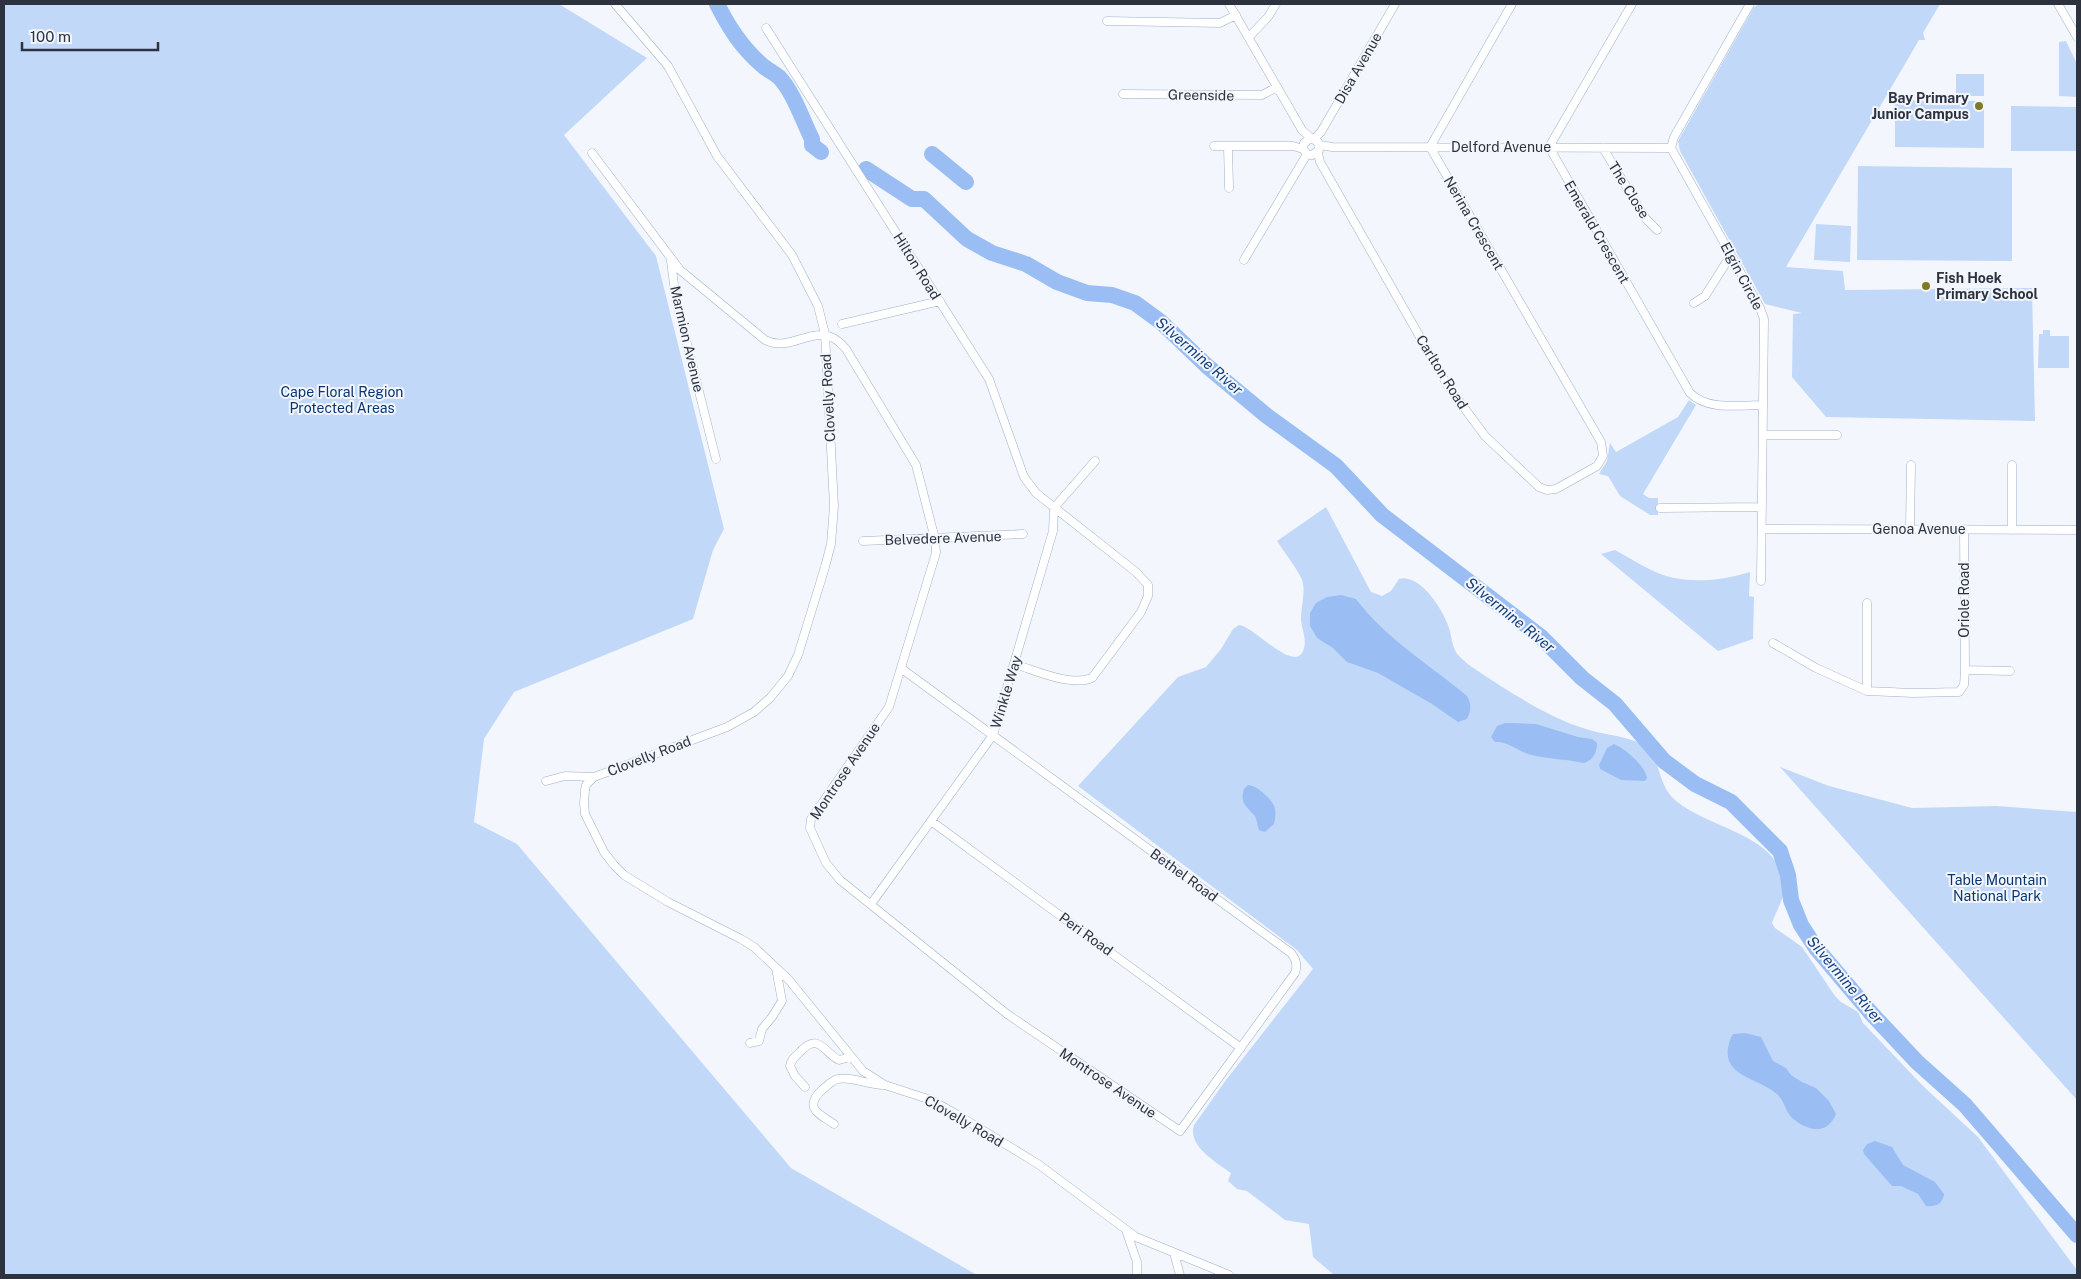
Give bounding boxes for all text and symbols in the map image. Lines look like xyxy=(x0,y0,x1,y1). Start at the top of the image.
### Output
scale bar xyxy=(22,20,159,52)
text: 100 m xyxy=(30,28,71,45)
street label: Disa Avenue xyxy=(1331,30,1385,106)
street label: Greenside xyxy=(1168,86,1234,104)
place label: Bay Primary Junior Campus xyxy=(1871,90,1969,122)
marker: Bay Primary Junior Campus xyxy=(1973,100,1985,112)
street label: Delford Avenue xyxy=(1451,139,1551,155)
street label: The Close xyxy=(1605,159,1653,221)
street label: Nerina Crescent xyxy=(1441,173,1507,273)
street label: Emerald Crescent xyxy=(1561,178,1633,286)
street label: Hilton Road xyxy=(890,230,944,302)
street label: Elgin Circle xyxy=(1717,239,1767,313)
place label: Fish Hoek Primary School xyxy=(1936,270,2039,302)
marker: Fish Hoek Primary School xyxy=(1920,280,1932,292)
street label: Marmion Avenue xyxy=(667,284,707,394)
water label: Silvermine River xyxy=(1153,313,1246,398)
street label: Carlton Road xyxy=(1413,332,1471,412)
street label: Clovelly Road xyxy=(818,354,838,442)
park label: Cape Floral Region Protected Areas xyxy=(281,384,403,416)
street label: Genoa Avenue xyxy=(1872,521,1966,537)
street label: Belvedere Avenue xyxy=(884,528,1002,548)
street label: Oriole Road xyxy=(1956,562,1972,638)
water label: Silvermine River xyxy=(1463,574,1558,656)
street label: Winkle Way xyxy=(987,653,1025,730)
street label: Montrose Avenue xyxy=(807,720,883,822)
street label: Clovelly Road xyxy=(605,733,693,779)
street label: Bethel Road xyxy=(1147,845,1221,905)
park label: Table Mountain National Park xyxy=(1947,872,2047,904)
street label: Peri Road xyxy=(1056,909,1116,959)
water label: Silvermine River xyxy=(1804,932,1887,1027)
street label: Montrose Avenue xyxy=(1057,1045,1159,1121)
street label: Clovelly Road xyxy=(922,1092,1006,1150)

